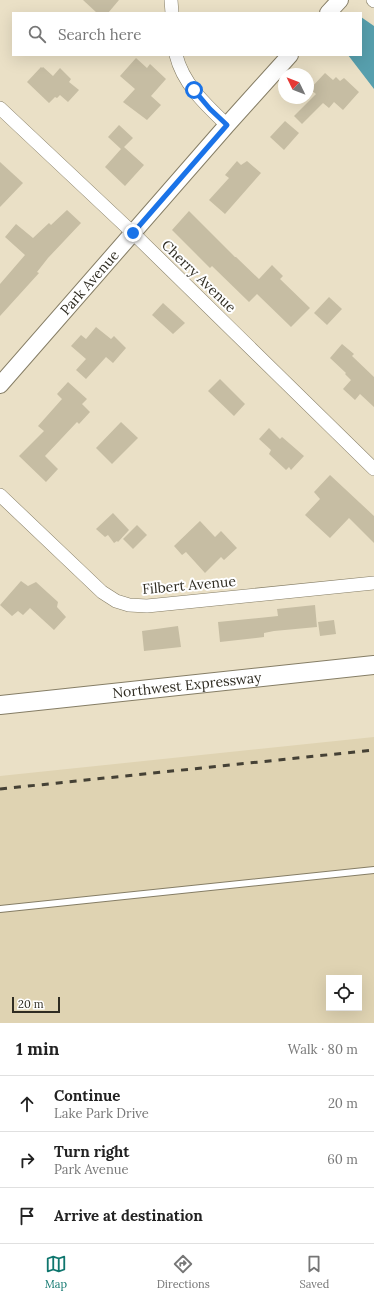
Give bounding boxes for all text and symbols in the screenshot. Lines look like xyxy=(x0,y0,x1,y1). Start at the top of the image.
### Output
search box xyxy=(12,12,362,56)
icon: search xyxy=(26,23,48,45)
text: Search here xyxy=(58,25,141,44)
north arrow xyxy=(278,68,314,104)
route start xyxy=(185,81,203,99)
route end xyxy=(124,224,142,242)
street label: Cherry Avenue xyxy=(158,236,240,316)
street label: Park Avenue xyxy=(56,246,123,319)
street label: Filbert Avenue xyxy=(141,572,237,598)
street label: Northwest Expressway xyxy=(112,668,263,702)
map controls xyxy=(326,975,362,1011)
button: locate xyxy=(326,975,362,1011)
scale bar xyxy=(12,995,60,1014)
text: 20 m xyxy=(18,997,43,1011)
text: 1 min xyxy=(16,1038,59,1060)
text: Walk · 80 m xyxy=(288,1041,358,1058)
text: Continue xyxy=(54,1086,120,1105)
icon: ahead xyxy=(16,1093,38,1115)
text: 20 m xyxy=(328,1095,358,1112)
text: Lake Park Drive xyxy=(54,1105,149,1122)
text: Turn right xyxy=(54,1142,130,1161)
icon: right xyxy=(16,1149,38,1171)
text: 60 m xyxy=(327,1151,358,1168)
text: Park Avenue xyxy=(54,1161,129,1178)
icon: arrive xyxy=(16,1205,38,1227)
text: Arrive at destination xyxy=(54,1206,203,1225)
tab: Map xyxy=(45,1253,67,1291)
tab: Directions xyxy=(157,1253,210,1291)
tab: Saved xyxy=(299,1253,329,1291)

